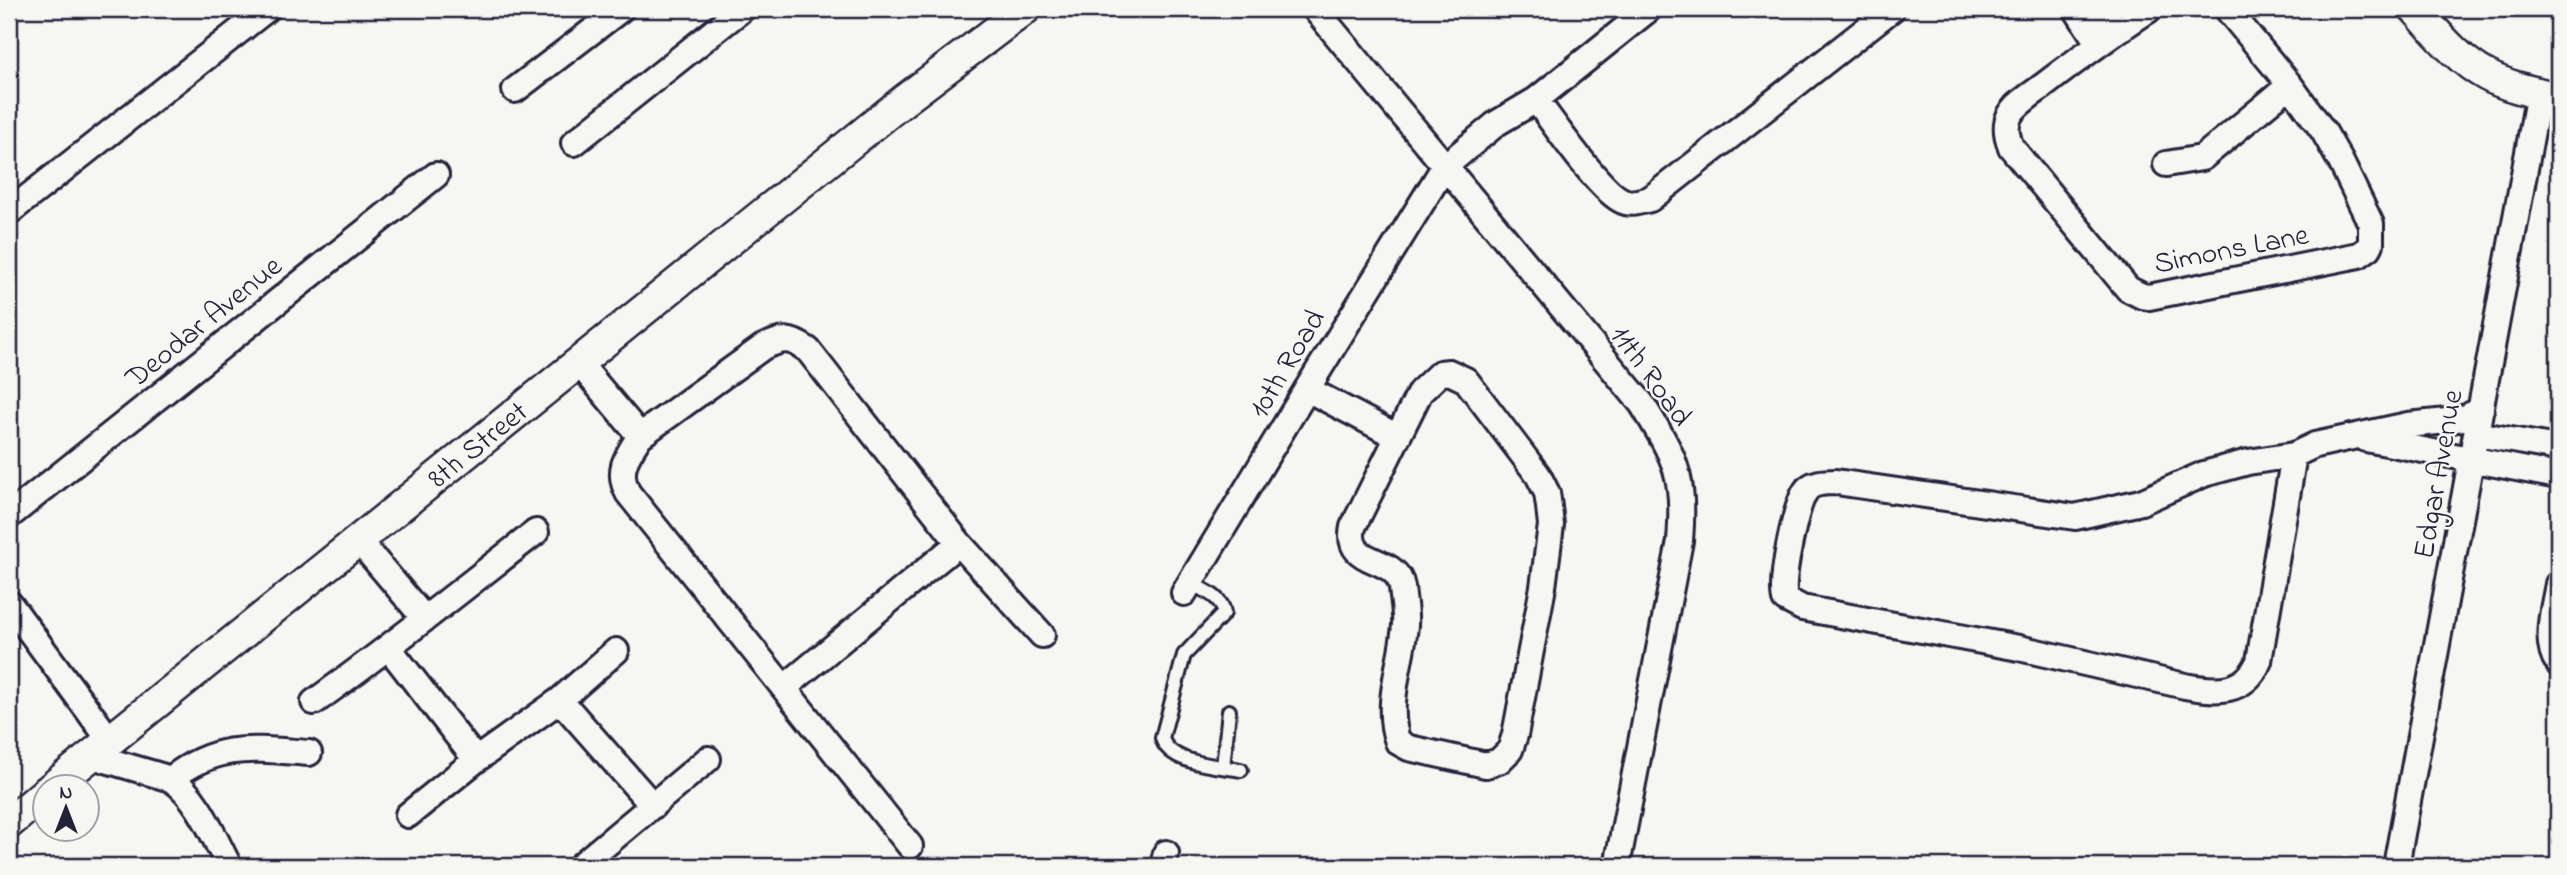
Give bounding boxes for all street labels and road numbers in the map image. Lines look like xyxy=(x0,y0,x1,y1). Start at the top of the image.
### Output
street label: Simons Lane xyxy=(2150,214,2313,287)
street label: Deodar Avenue xyxy=(116,246,293,401)
street label: 10th Road xyxy=(1239,302,1338,427)
street label: 11th Road xyxy=(1598,317,1702,437)
street label: Edgar Avenue xyxy=(2403,386,2477,563)
street label: 8th Street xyxy=(419,392,539,501)

